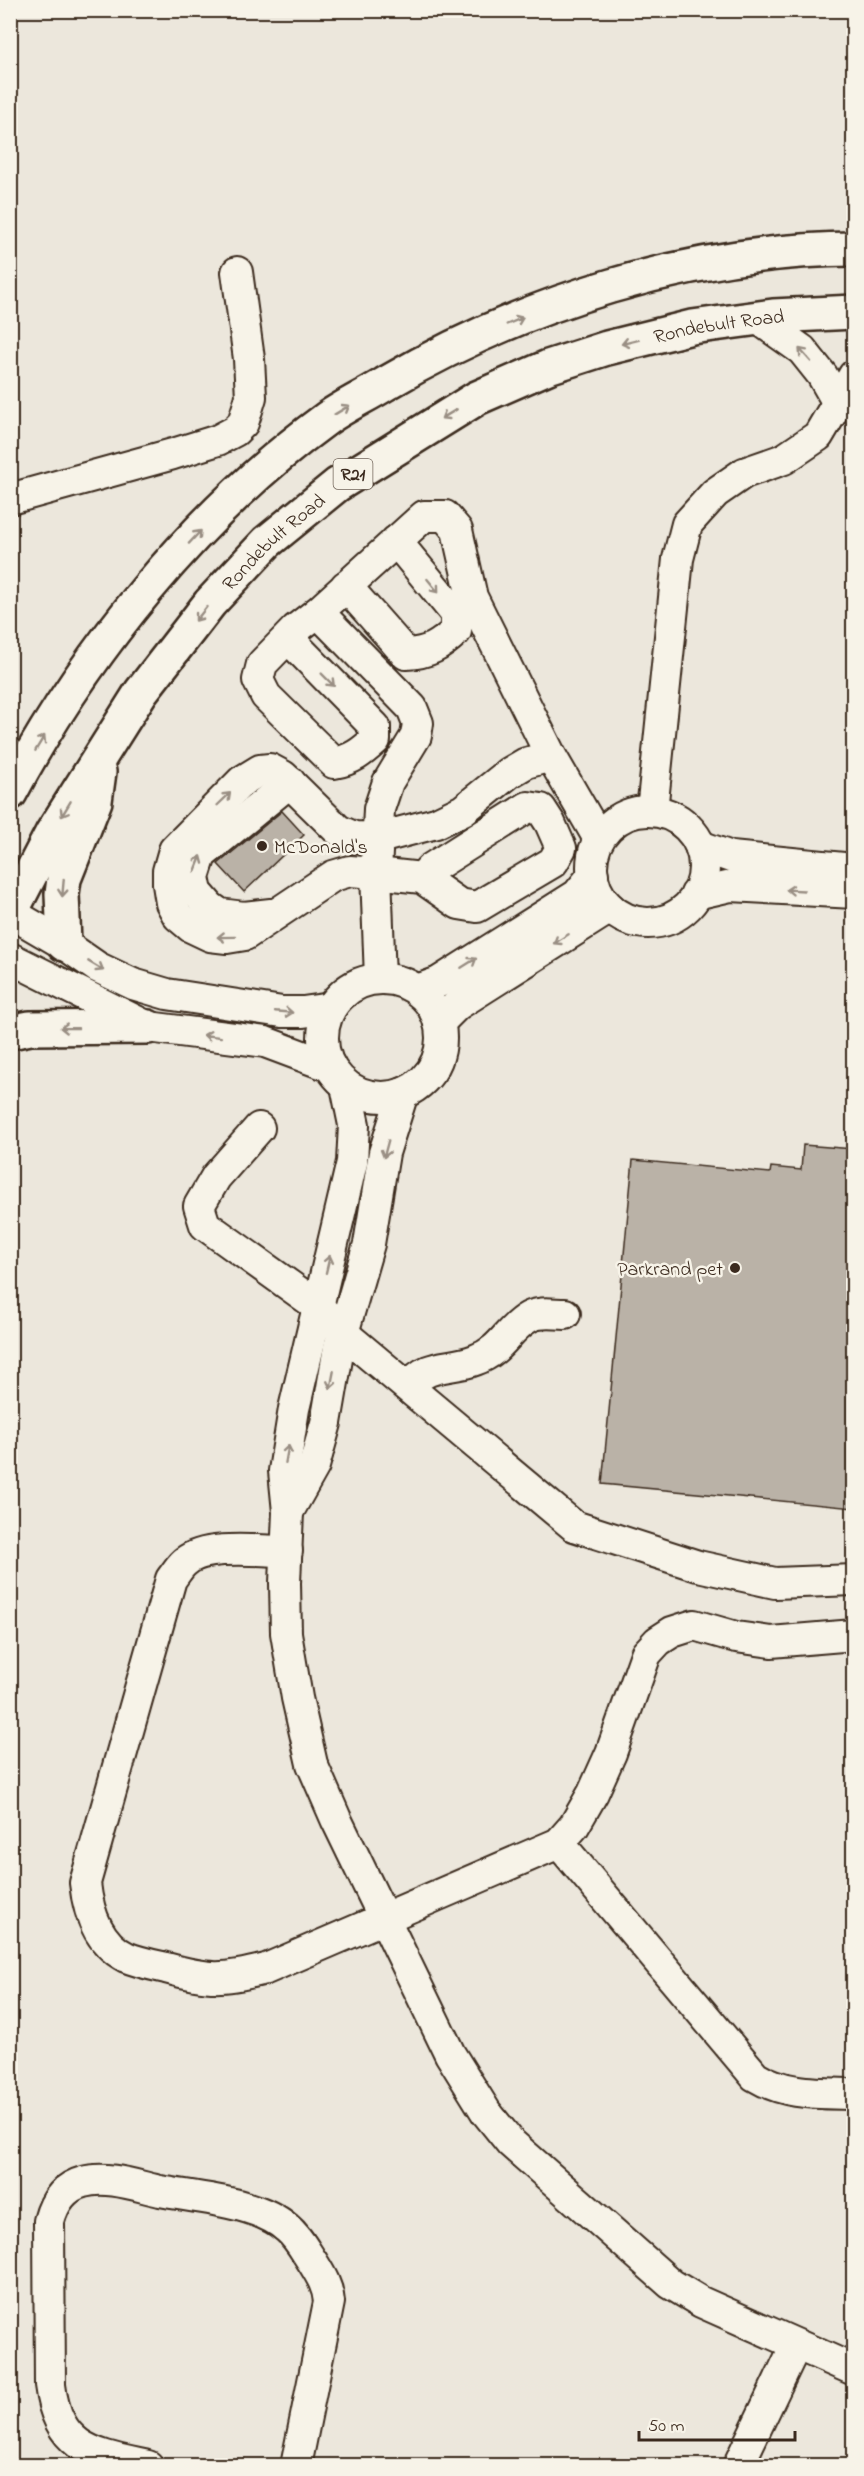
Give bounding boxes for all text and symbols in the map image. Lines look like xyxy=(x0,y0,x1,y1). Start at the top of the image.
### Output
street label: Rondebult Road xyxy=(651,303,785,353)
one-way arrow xyxy=(505,315,523,326)
one-way arrow xyxy=(620,337,639,348)
one-way arrow xyxy=(798,348,812,363)
one-way arrow xyxy=(333,403,350,415)
one-way arrow xyxy=(441,408,458,420)
road number: R21 xyxy=(334,459,372,489)
street label: Rondebult Road xyxy=(216,488,333,598)
one-way arrow xyxy=(187,530,201,545)
one-way arrow xyxy=(427,578,440,594)
one-way arrow xyxy=(195,606,208,622)
one-way arrow xyxy=(321,673,336,688)
one-way arrow xyxy=(35,735,47,752)
one-way arrow xyxy=(216,792,231,806)
one-way arrow xyxy=(60,800,72,817)
place label: McDonald's xyxy=(274,834,368,863)
marker: McDonald's xyxy=(255,839,269,853)
one-way arrow xyxy=(194,855,205,874)
one-way arrow xyxy=(57,878,68,898)
one-way arrow xyxy=(786,884,806,895)
one-way arrow xyxy=(217,931,237,942)
one-way arrow xyxy=(553,934,570,946)
one-way arrow xyxy=(460,957,476,969)
one-way arrow xyxy=(87,960,104,972)
one-way arrow xyxy=(274,1006,294,1017)
one-way arrow xyxy=(59,1023,79,1034)
one-way arrow xyxy=(203,1030,223,1041)
one-way arrow xyxy=(380,1139,391,1158)
one-way arrow xyxy=(322,1254,334,1273)
place label: Parkrand pet xyxy=(617,1256,723,1285)
marker: Parkrand pet xyxy=(728,1261,742,1275)
one-way arrow xyxy=(326,1369,337,1389)
one-way arrow xyxy=(282,1445,293,1464)
scale bar xyxy=(639,2404,795,2442)
text: 50 m xyxy=(648,2414,685,2440)

